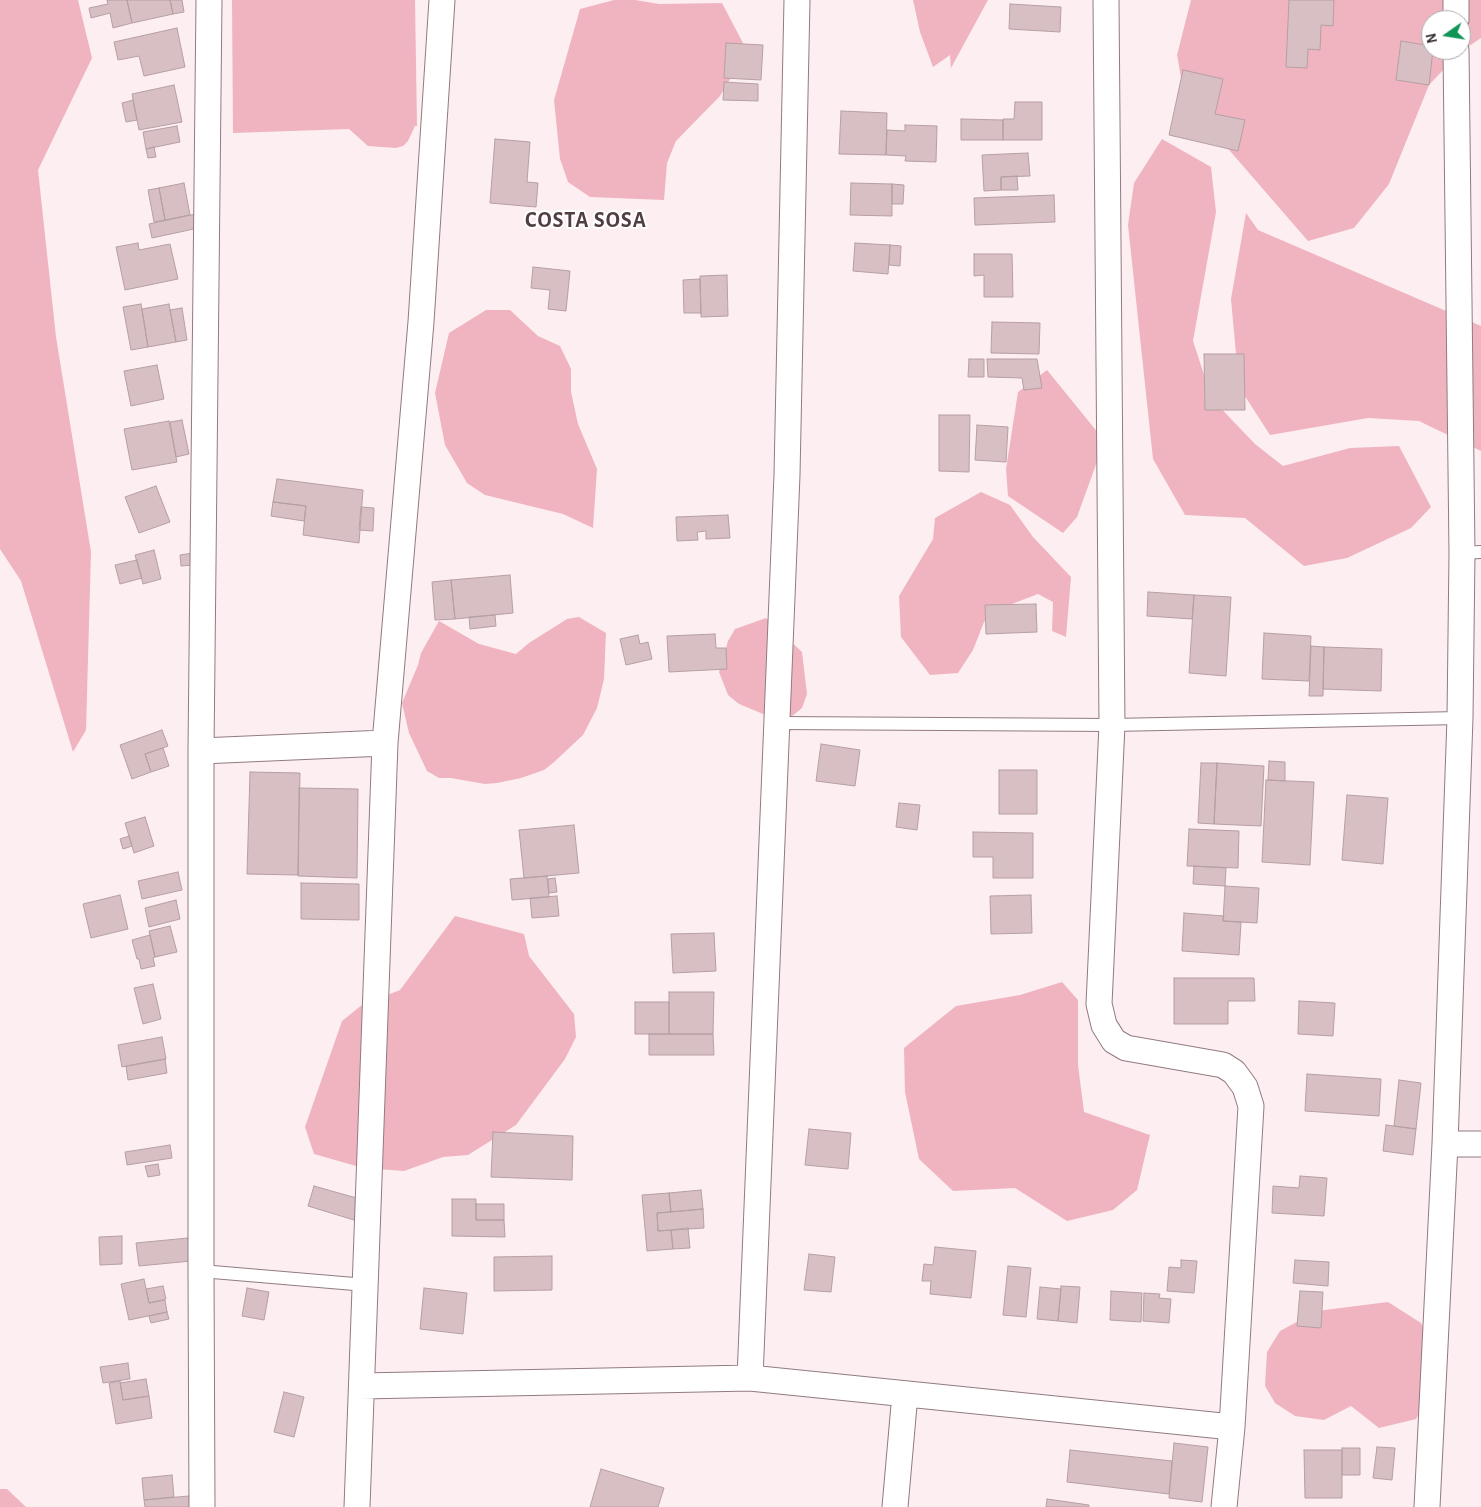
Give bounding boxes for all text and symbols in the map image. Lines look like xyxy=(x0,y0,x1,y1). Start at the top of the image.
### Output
north arrow xyxy=(1421,10,1471,60)
text: N xyxy=(1424,32,1440,44)
district label: COSTA SOSA xyxy=(524,207,648,233)

